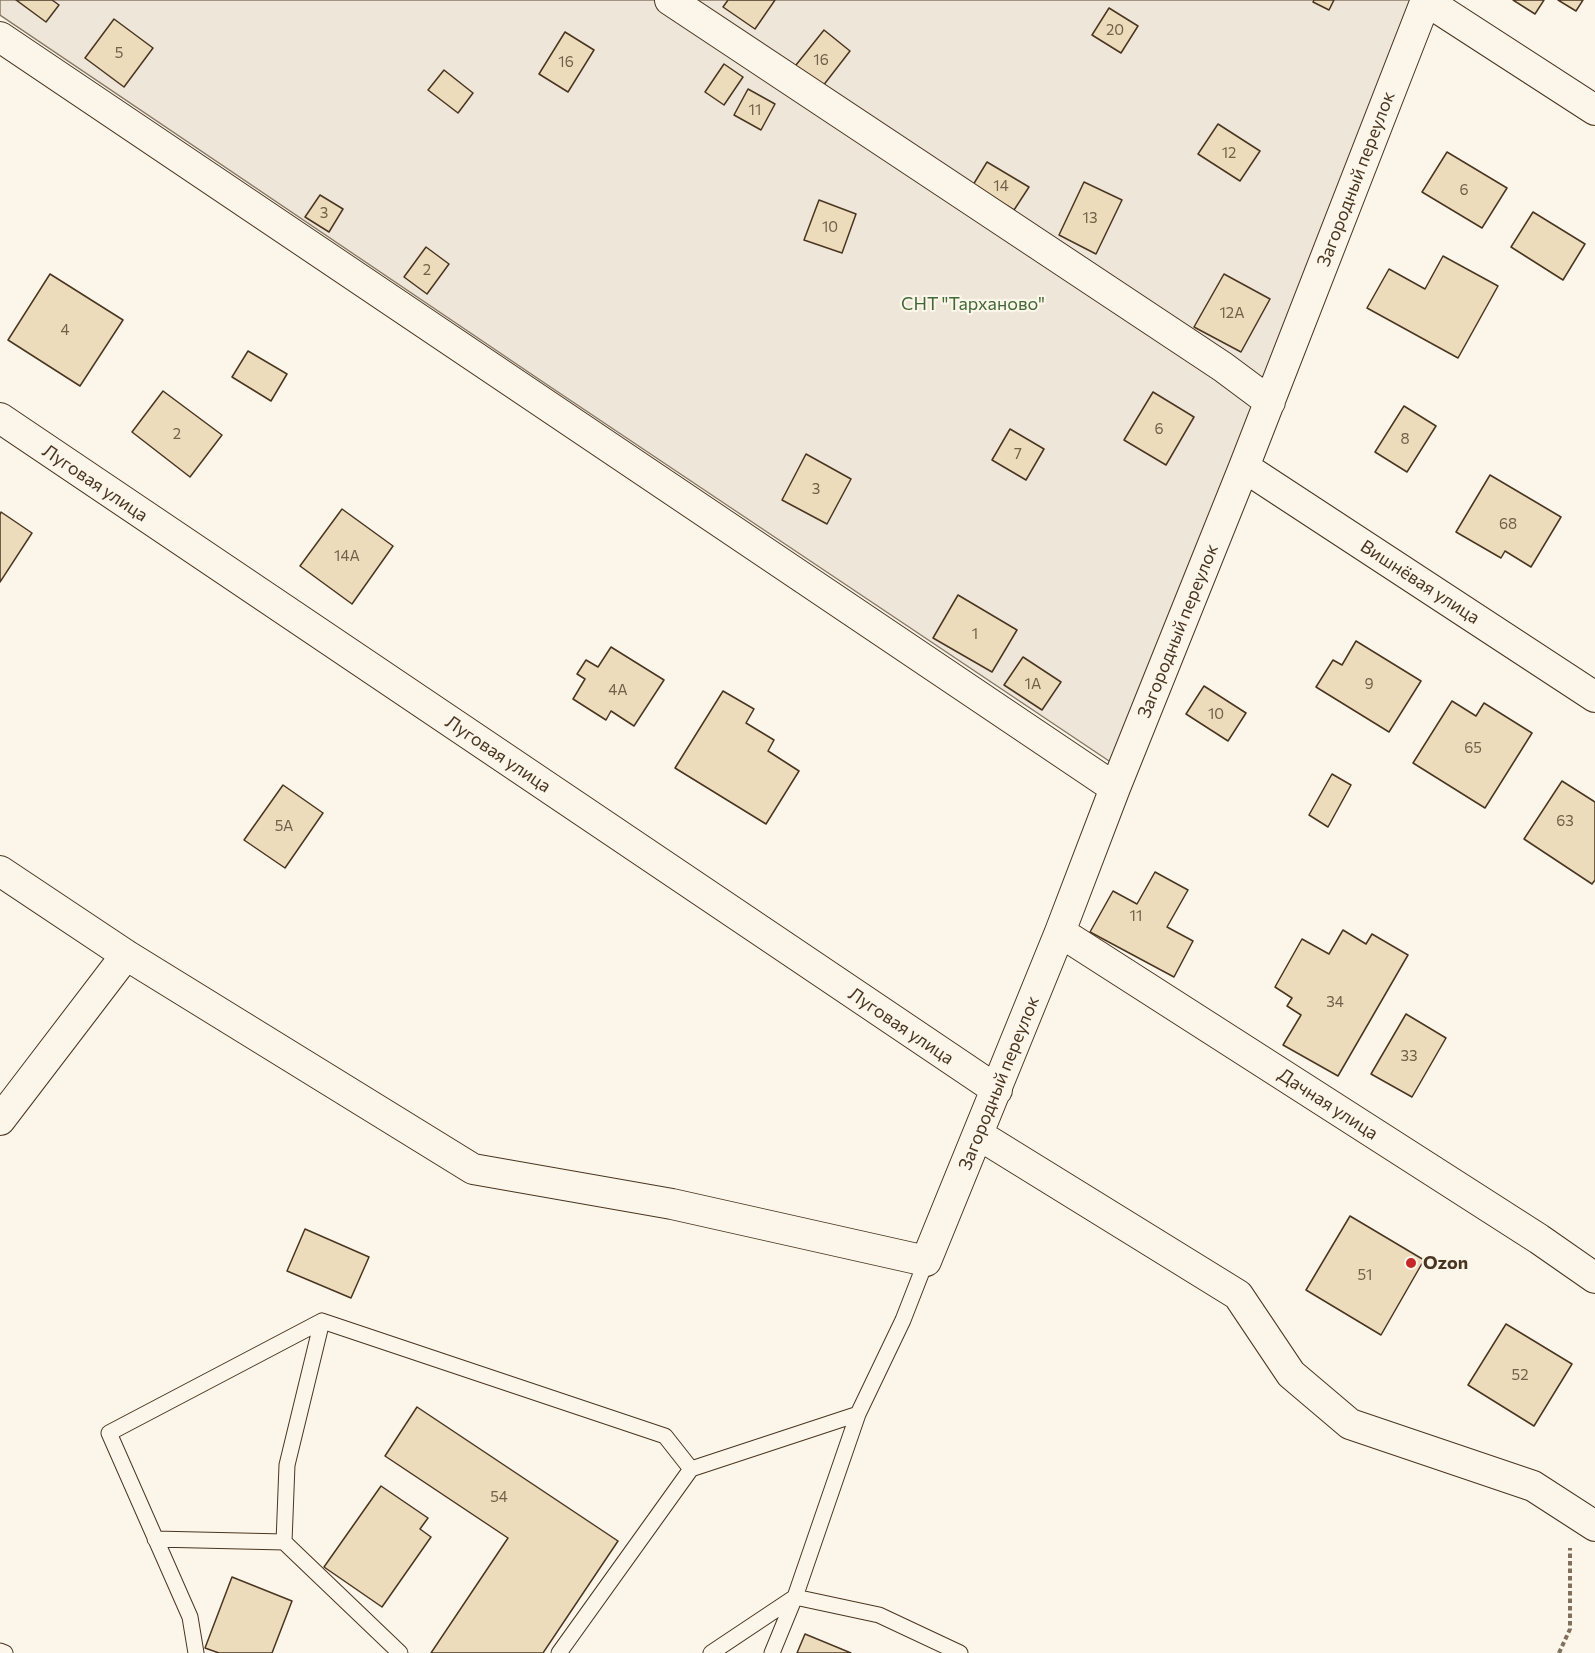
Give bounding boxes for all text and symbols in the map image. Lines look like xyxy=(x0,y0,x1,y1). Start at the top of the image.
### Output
house number: 20 xyxy=(1106,21,1124,39)
house number: 5 xyxy=(115,44,123,62)
house number: 16 xyxy=(813,51,829,69)
house number: 16 xyxy=(558,53,574,71)
street label: Загородный переулок xyxy=(1313,88,1399,270)
house number: 11 xyxy=(749,101,761,119)
house number: 12 xyxy=(1222,144,1236,162)
house number: 14 xyxy=(993,177,1009,195)
house number: 6 xyxy=(1459,181,1469,199)
house number: 3 xyxy=(320,204,328,222)
house number: 13 xyxy=(1083,209,1097,227)
house number: 10 xyxy=(822,218,838,236)
house number: 2 xyxy=(423,261,431,279)
park label: СНТ "Тарханово" xyxy=(901,293,1045,315)
house number: 12А xyxy=(1219,304,1245,322)
house number: 4 xyxy=(61,321,69,339)
house number: 6 xyxy=(1154,420,1164,438)
house number: 2 xyxy=(173,425,181,443)
house number: 8 xyxy=(1400,430,1410,448)
street label: Луговая улица xyxy=(38,440,152,526)
house number: 7 xyxy=(1014,445,1022,463)
house number: 3 xyxy=(812,480,820,498)
house number: 68 xyxy=(1499,515,1517,533)
street label: Вишнёвая улица xyxy=(1356,535,1484,629)
street label: Загородный переулок xyxy=(1133,541,1223,721)
house number: 14А xyxy=(334,547,360,565)
house number: 1 xyxy=(972,625,978,643)
house number: 1А xyxy=(1025,675,1041,693)
house number: 9 xyxy=(1364,675,1374,693)
house number: 4А xyxy=(608,681,628,699)
house number: 10 xyxy=(1208,705,1224,723)
street label: Луговая улица xyxy=(441,711,555,797)
house number: 65 xyxy=(1464,739,1482,757)
house number: 63 xyxy=(1556,812,1574,830)
house number: 5А xyxy=(275,817,293,835)
house number: 11 xyxy=(1130,907,1142,925)
street label: Луговая улица xyxy=(844,983,958,1069)
street label: Загородный переулок xyxy=(954,993,1044,1173)
house number: 34 xyxy=(1326,993,1344,1011)
house number: 33 xyxy=(1400,1047,1418,1065)
street label: Дачная улица xyxy=(1274,1064,1382,1144)
place label: Ozon xyxy=(1423,1252,1468,1274)
marker: Ozon xyxy=(1404,1256,1418,1270)
house number: 51 xyxy=(1357,1266,1373,1284)
house number: 52 xyxy=(1512,1366,1528,1384)
house number: 54 xyxy=(490,1488,508,1506)

